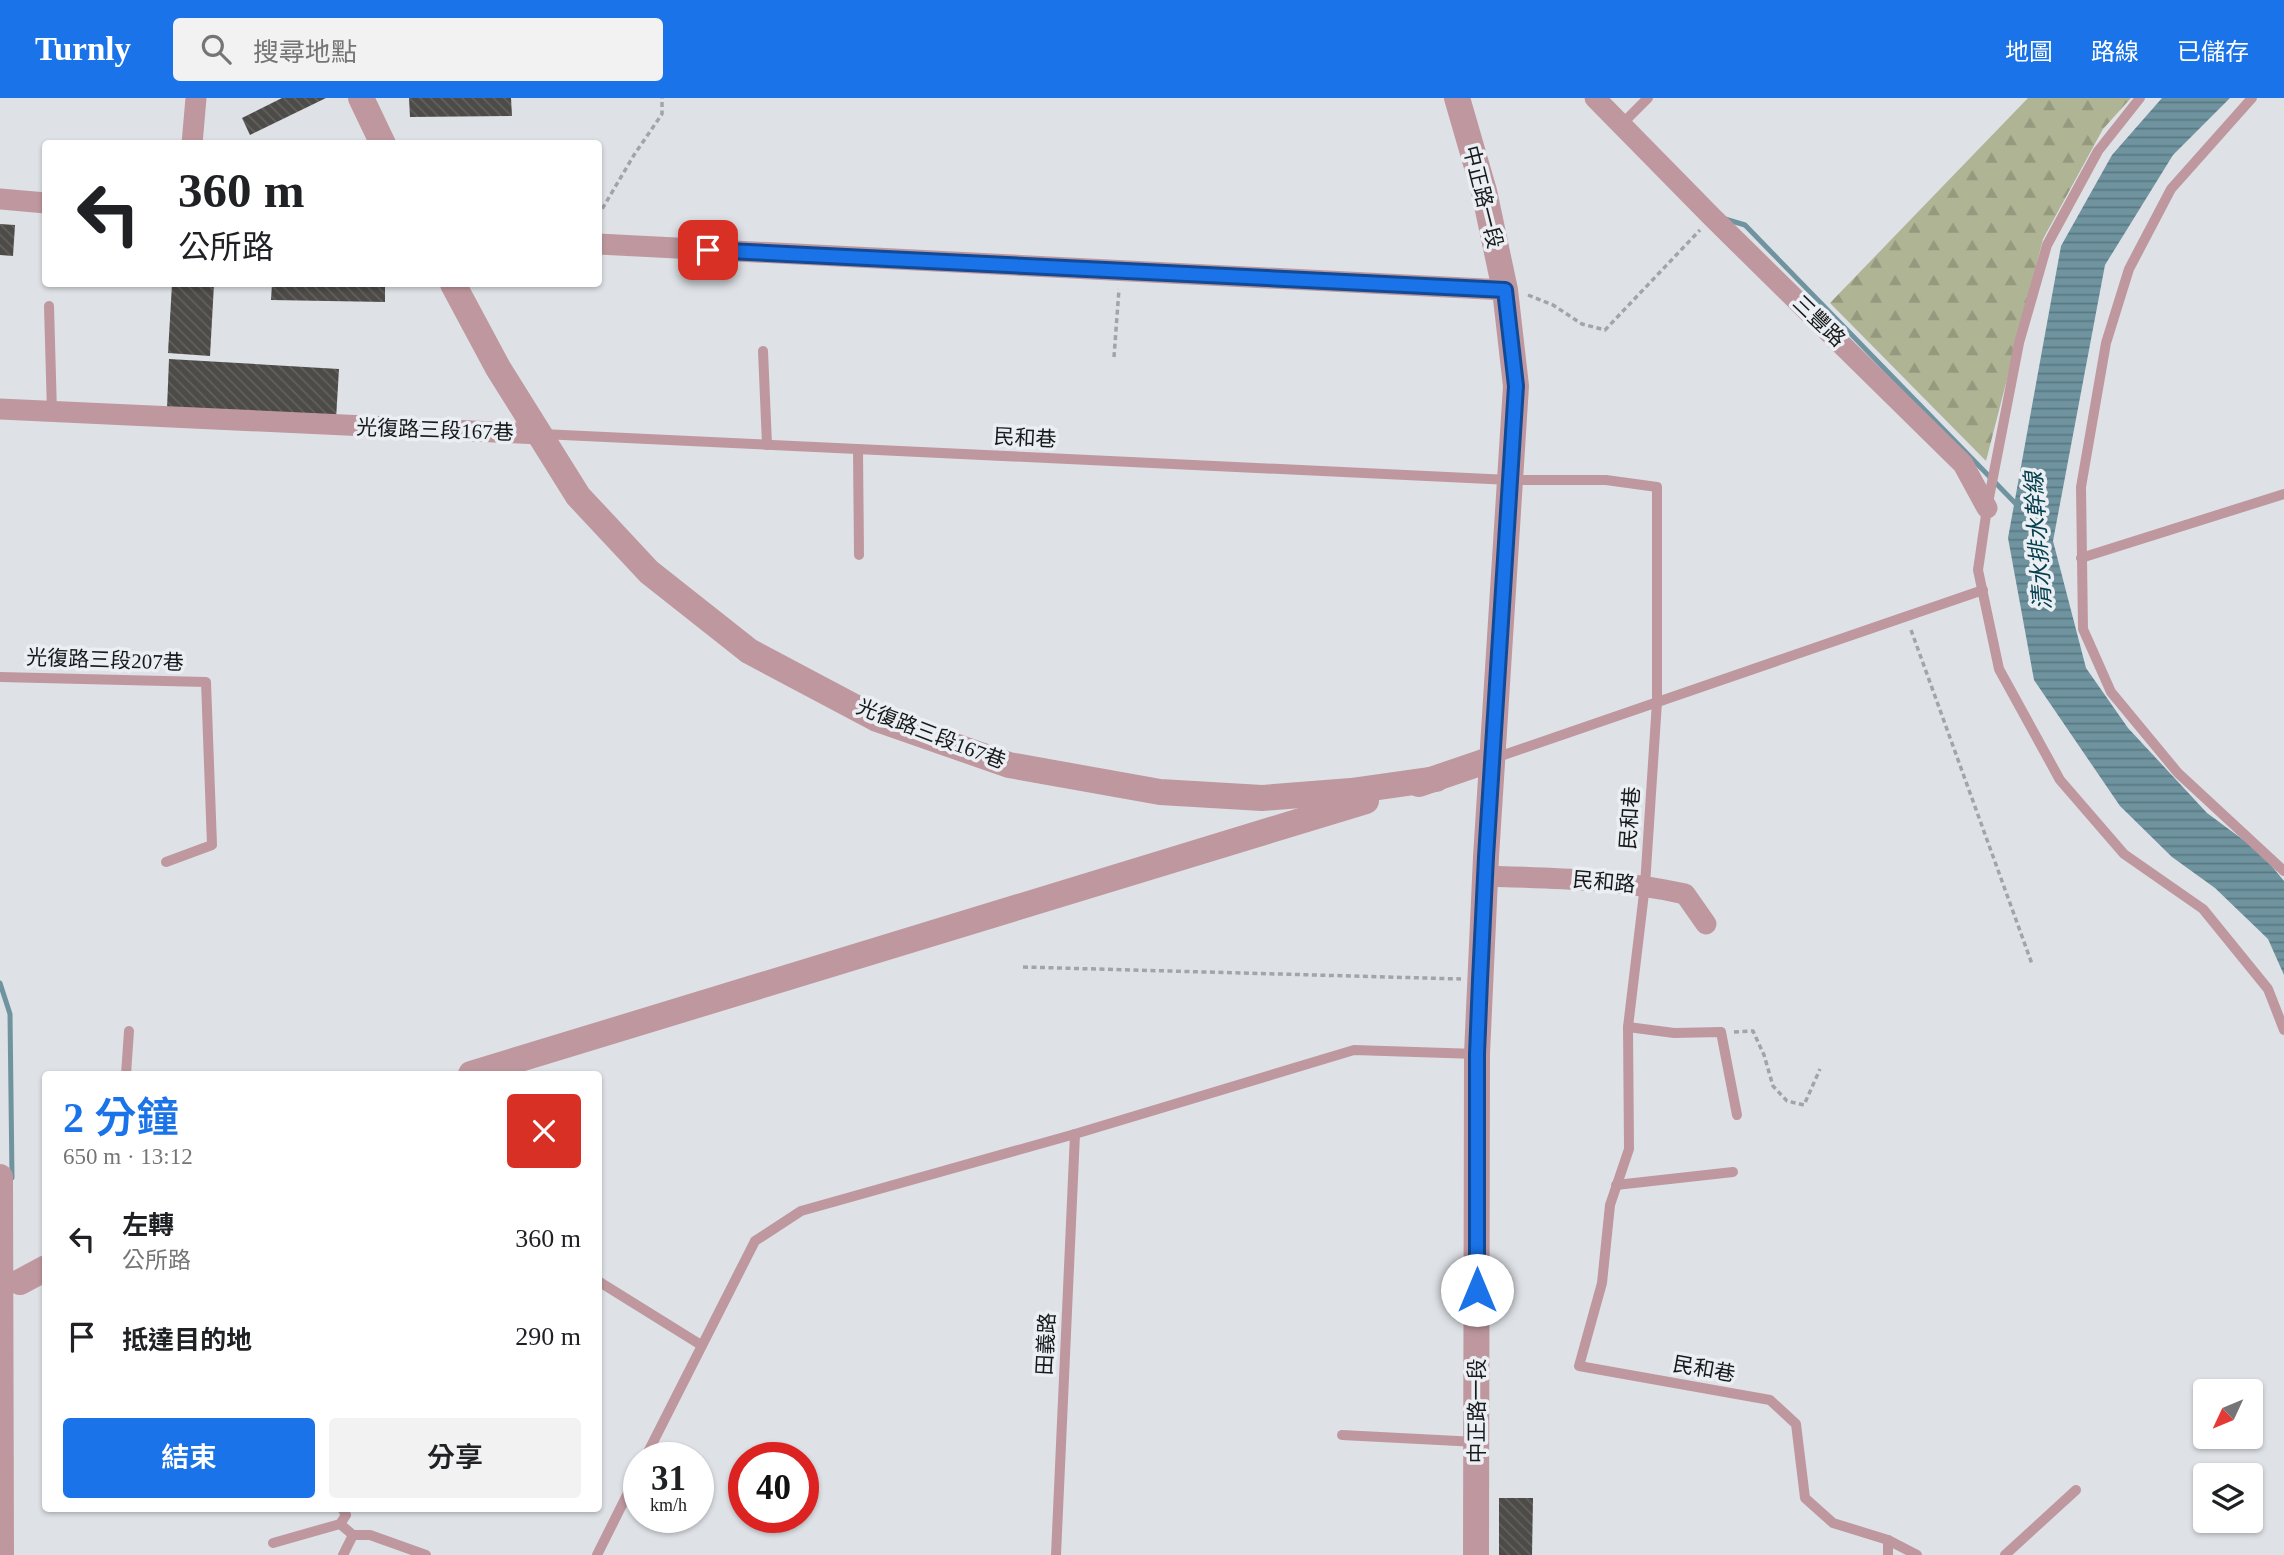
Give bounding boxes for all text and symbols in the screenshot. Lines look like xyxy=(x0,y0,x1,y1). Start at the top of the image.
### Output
search box xyxy=(173,18,663,81)
icon: search xyxy=(197,30,235,68)
text: Turnly xyxy=(35,31,131,67)
text: 搜尋地點 xyxy=(253,38,357,67)
text: 地圖 xyxy=(2005,39,2053,65)
text: 路線 xyxy=(2091,39,2139,65)
text: 已儲存 xyxy=(2177,39,2249,65)
street label: 中正路一段 xyxy=(1459,143,1507,251)
text: 360 m xyxy=(178,163,305,218)
icon: left xyxy=(63,168,154,259)
pin xyxy=(678,220,738,280)
text: 公所路 xyxy=(178,229,274,265)
icon: arrive xyxy=(689,231,727,269)
street label: 三豐路 xyxy=(1788,290,1850,352)
street label: 光復路三段167巷 xyxy=(356,415,514,445)
street label: 民和巷 xyxy=(993,424,1057,452)
water label: 清水排水幹線 xyxy=(2021,468,2056,611)
street label: 光復路三段207巷 xyxy=(26,645,184,675)
street label: 光復路三段167巷 xyxy=(853,695,1009,773)
street label: 民和巷 xyxy=(1616,786,1644,850)
street label: 民和路 xyxy=(1572,867,1636,897)
button: close xyxy=(507,1094,581,1168)
text: 2 分鐘 xyxy=(63,1095,179,1141)
text: 650 m · 13:12 xyxy=(63,1144,193,1169)
text: 左轉 xyxy=(122,1211,174,1240)
icon: left xyxy=(63,1220,101,1258)
text: 360 m xyxy=(515,1224,581,1253)
text: 公所路 xyxy=(122,1248,191,1273)
position arrow xyxy=(1440,1253,1514,1327)
street label: 田義路 xyxy=(1032,1312,1060,1376)
icon: arrive xyxy=(63,1318,101,1356)
text: 290 m xyxy=(515,1322,581,1351)
text: 抵達目的地 xyxy=(122,1326,252,1355)
street label: 民和巷 xyxy=(1671,1352,1737,1386)
street label: 中正路一段 xyxy=(1465,1359,1489,1464)
north arrow xyxy=(2193,1379,2263,1449)
map controls xyxy=(2193,1379,2263,1533)
button: 結束 xyxy=(63,1418,315,1498)
button: 分享 xyxy=(329,1418,581,1498)
speed limit sign: 40 xyxy=(728,1442,819,1533)
text: 31 xyxy=(651,1459,686,1498)
button: layers xyxy=(2193,1463,2263,1533)
text: km/h xyxy=(650,1495,687,1515)

